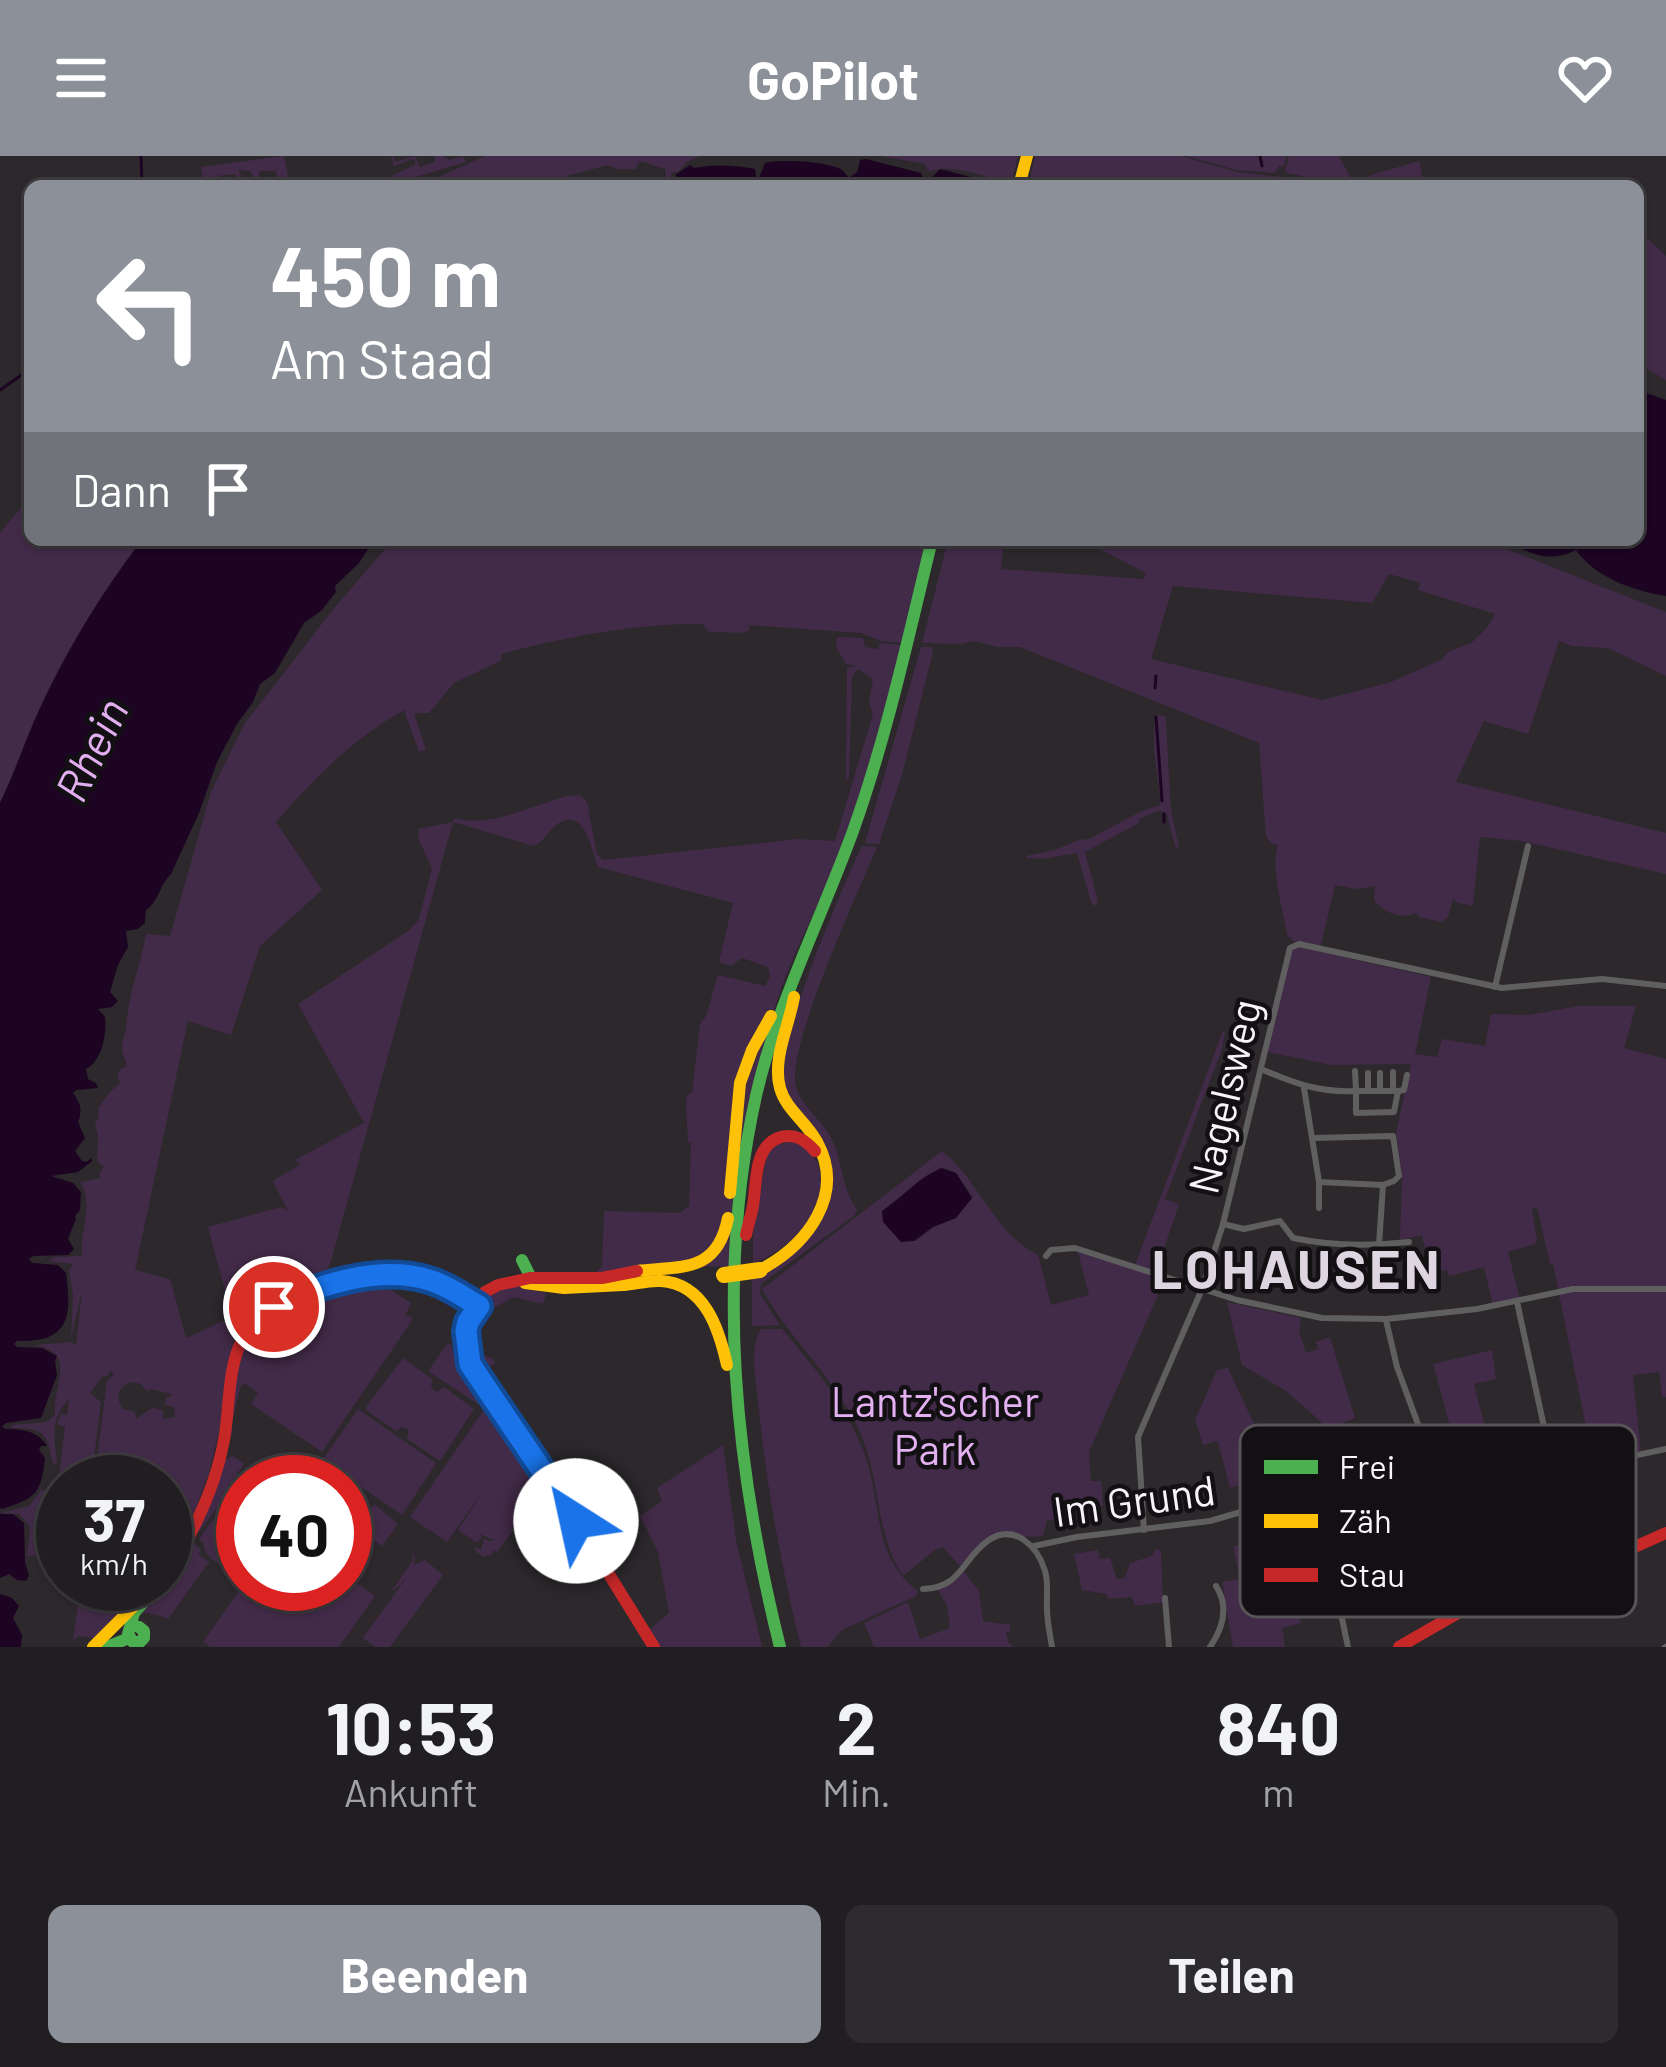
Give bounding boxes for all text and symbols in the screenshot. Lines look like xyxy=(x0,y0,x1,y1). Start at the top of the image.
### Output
icon: menu xyxy=(48,45,114,111)
icon: heart xyxy=(1552,45,1618,111)
text: GoPilot xyxy=(747,46,919,111)
text: 450 m xyxy=(270,223,501,324)
icon: left xyxy=(72,228,228,384)
text: Am Staad xyxy=(270,325,494,390)
icon: arrive xyxy=(195,456,261,522)
text: Dann xyxy=(72,462,171,516)
water label: Rhein xyxy=(42,689,138,809)
street label: Nagelsweg xyxy=(1176,994,1271,1198)
district label: LOHAUSEN xyxy=(1151,1235,1443,1300)
pin xyxy=(223,1256,325,1358)
icon: arrive xyxy=(241,1274,307,1340)
park label: Lantz'scher Park xyxy=(831,1375,1039,1473)
legend xyxy=(1240,1425,1636,1617)
text: Frei xyxy=(1339,1446,1395,1486)
speed limit sign: 40 xyxy=(216,1455,372,1611)
position arrow xyxy=(513,1458,639,1584)
street label: Im Grund xyxy=(1050,1463,1218,1535)
text: 37 xyxy=(83,1482,145,1554)
text: Zäh xyxy=(1339,1500,1392,1540)
text: km/h xyxy=(80,1545,148,1581)
text: Stau xyxy=(1339,1554,1405,1594)
text: 10:53 xyxy=(326,1683,496,1769)
text: 2 xyxy=(836,1683,877,1769)
text: 840 xyxy=(1217,1683,1340,1769)
text: Ankunft xyxy=(344,1768,478,1815)
text: Min. xyxy=(822,1768,891,1815)
text: m xyxy=(1262,1768,1295,1815)
button: Beenden xyxy=(48,1905,821,2043)
button: Teilen xyxy=(845,1905,1618,2043)

